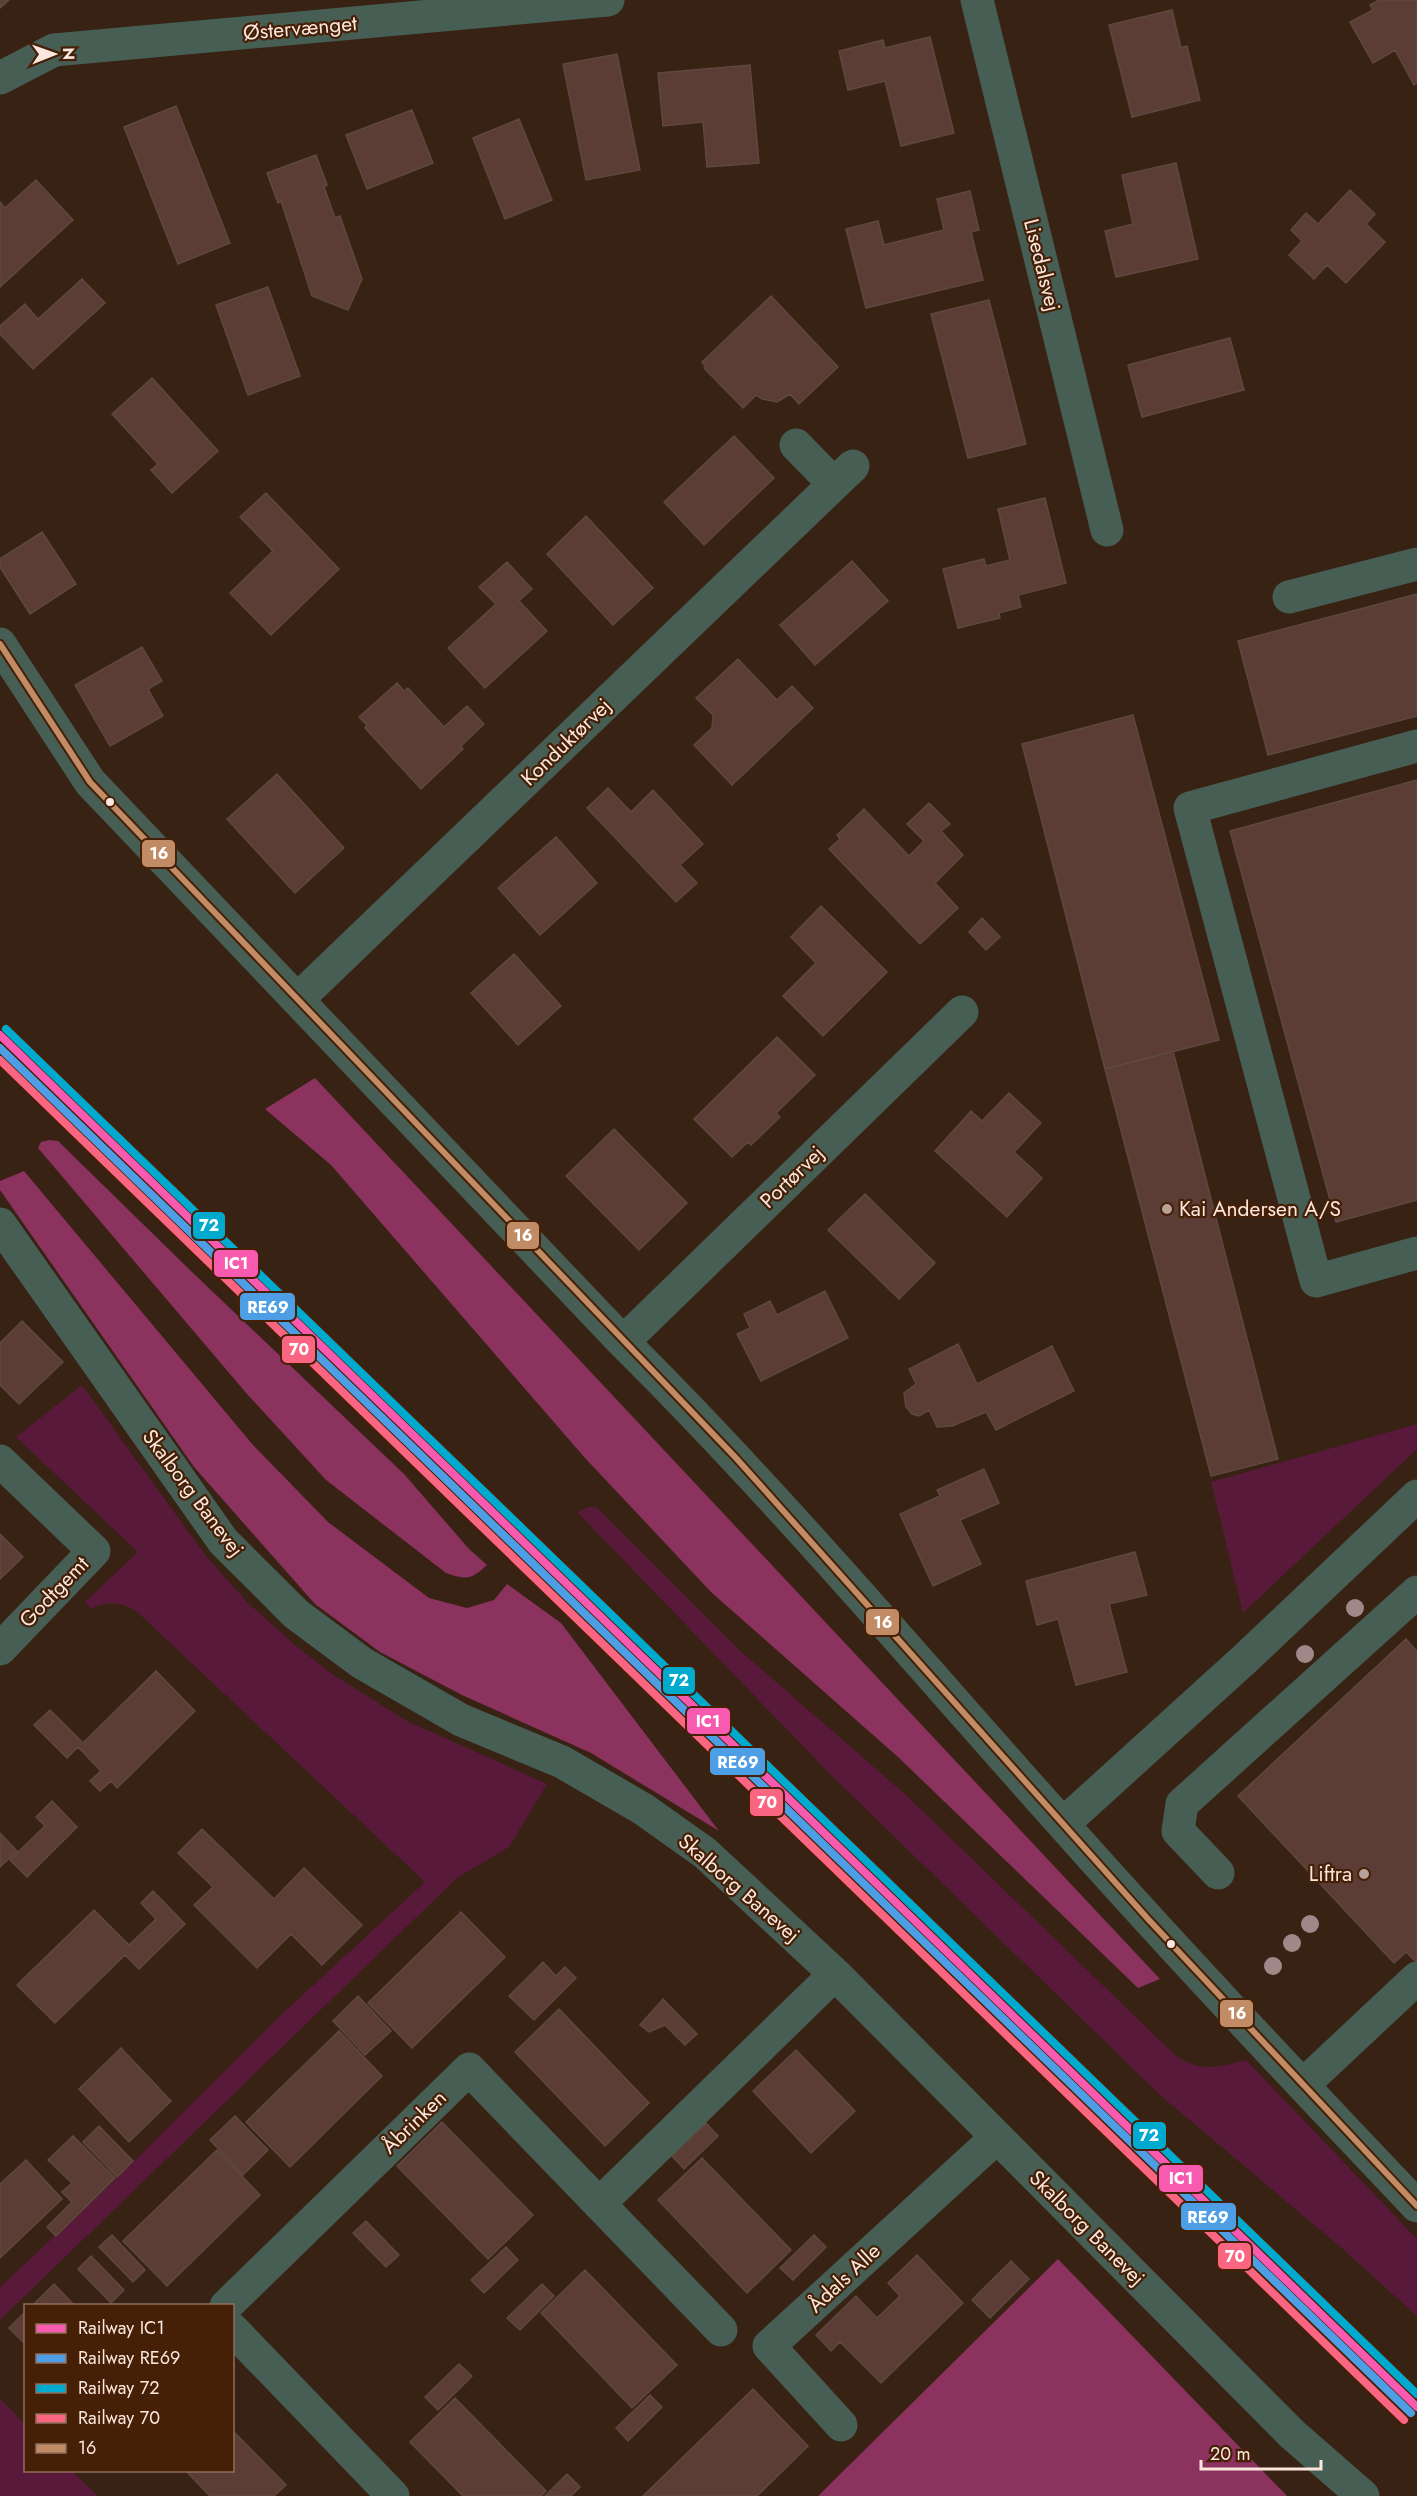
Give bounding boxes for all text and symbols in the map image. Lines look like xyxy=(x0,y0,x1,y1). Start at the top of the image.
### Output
street label: Østervænget xyxy=(242,8,358,48)
north arrow xyxy=(24,24,84,84)
text: N xyxy=(57,47,80,60)
street label: Lisedalsvej xyxy=(1016,216,1068,314)
street label: Konduktørvej xyxy=(514,691,618,793)
unlabelled marker xyxy=(104,796,116,808)
line badge: 16 xyxy=(141,839,176,868)
text: 16 xyxy=(150,842,168,865)
street label: Portørvej xyxy=(753,1139,831,1215)
place label: Kai Andersen A/S xyxy=(1179,1194,1341,1224)
marker: Kai Andersen A/S xyxy=(1160,1202,1174,1216)
line badge: 72 xyxy=(192,1211,226,1240)
text: 72 xyxy=(199,1214,219,1237)
line badge: 16 xyxy=(506,1221,540,1250)
text: 16 xyxy=(514,1224,532,1247)
line badge: IC1 xyxy=(213,1249,259,1278)
text: IC1 xyxy=(224,1252,248,1275)
line badge: RE69 xyxy=(239,1292,296,1321)
text: RE69 xyxy=(247,1296,289,1319)
line badge: 70 xyxy=(281,1335,316,1364)
text: 70 xyxy=(289,1338,309,1361)
street label: Skalborg Banevej xyxy=(135,1423,251,1563)
street label: Godtgemt xyxy=(12,1550,96,1634)
line badge: 16 xyxy=(865,1608,900,1636)
text: 16 xyxy=(874,1611,892,1634)
line badge: 72 xyxy=(662,1666,696,1695)
text: 72 xyxy=(669,1669,689,1692)
line badge: IC1 xyxy=(686,1707,731,1735)
text: IC1 xyxy=(696,1710,720,1733)
line badge: RE69 xyxy=(709,1747,766,1776)
text: RE69 xyxy=(717,1751,759,1774)
line badge: 70 xyxy=(749,1788,784,1817)
text: 70 xyxy=(757,1791,777,1814)
street label: Skalborg Banevej xyxy=(672,1827,806,1949)
place label: Liftra xyxy=(1309,1859,1352,1889)
marker: Liftra xyxy=(1357,1867,1371,1881)
unlabelled marker xyxy=(1165,1938,1177,1950)
line badge: 16 xyxy=(1219,1999,1254,2028)
text: 16 xyxy=(1228,2002,1246,2025)
street label: Åbrinken xyxy=(375,2083,453,2161)
line badge: 72 xyxy=(1132,2121,1167,2150)
text: 72 xyxy=(1139,2124,1159,2147)
street label: Skalborg Banevej xyxy=(1022,2163,1152,2293)
line badge: IC1 xyxy=(1158,2164,1204,2193)
text: IC1 xyxy=(1169,2167,1193,2190)
line badge: RE69 xyxy=(1180,2202,1237,2231)
text: RE69 xyxy=(1187,2206,1229,2229)
street label: Ådals Alle xyxy=(801,2236,887,2320)
line badge: 70 xyxy=(1217,2242,1252,2270)
text: 70 xyxy=(1225,2245,1245,2268)
legend xyxy=(24,2304,234,2472)
text: Railway IC1 xyxy=(78,2315,165,2341)
text: Railway RE69 xyxy=(78,2345,180,2371)
text: Railway 72 xyxy=(78,2375,159,2401)
text: Railway 70 xyxy=(78,2405,160,2431)
scale bar xyxy=(1201,2433,1321,2471)
text: 16 xyxy=(78,2435,96,2461)
text: 20 m xyxy=(1210,2441,1250,2467)

